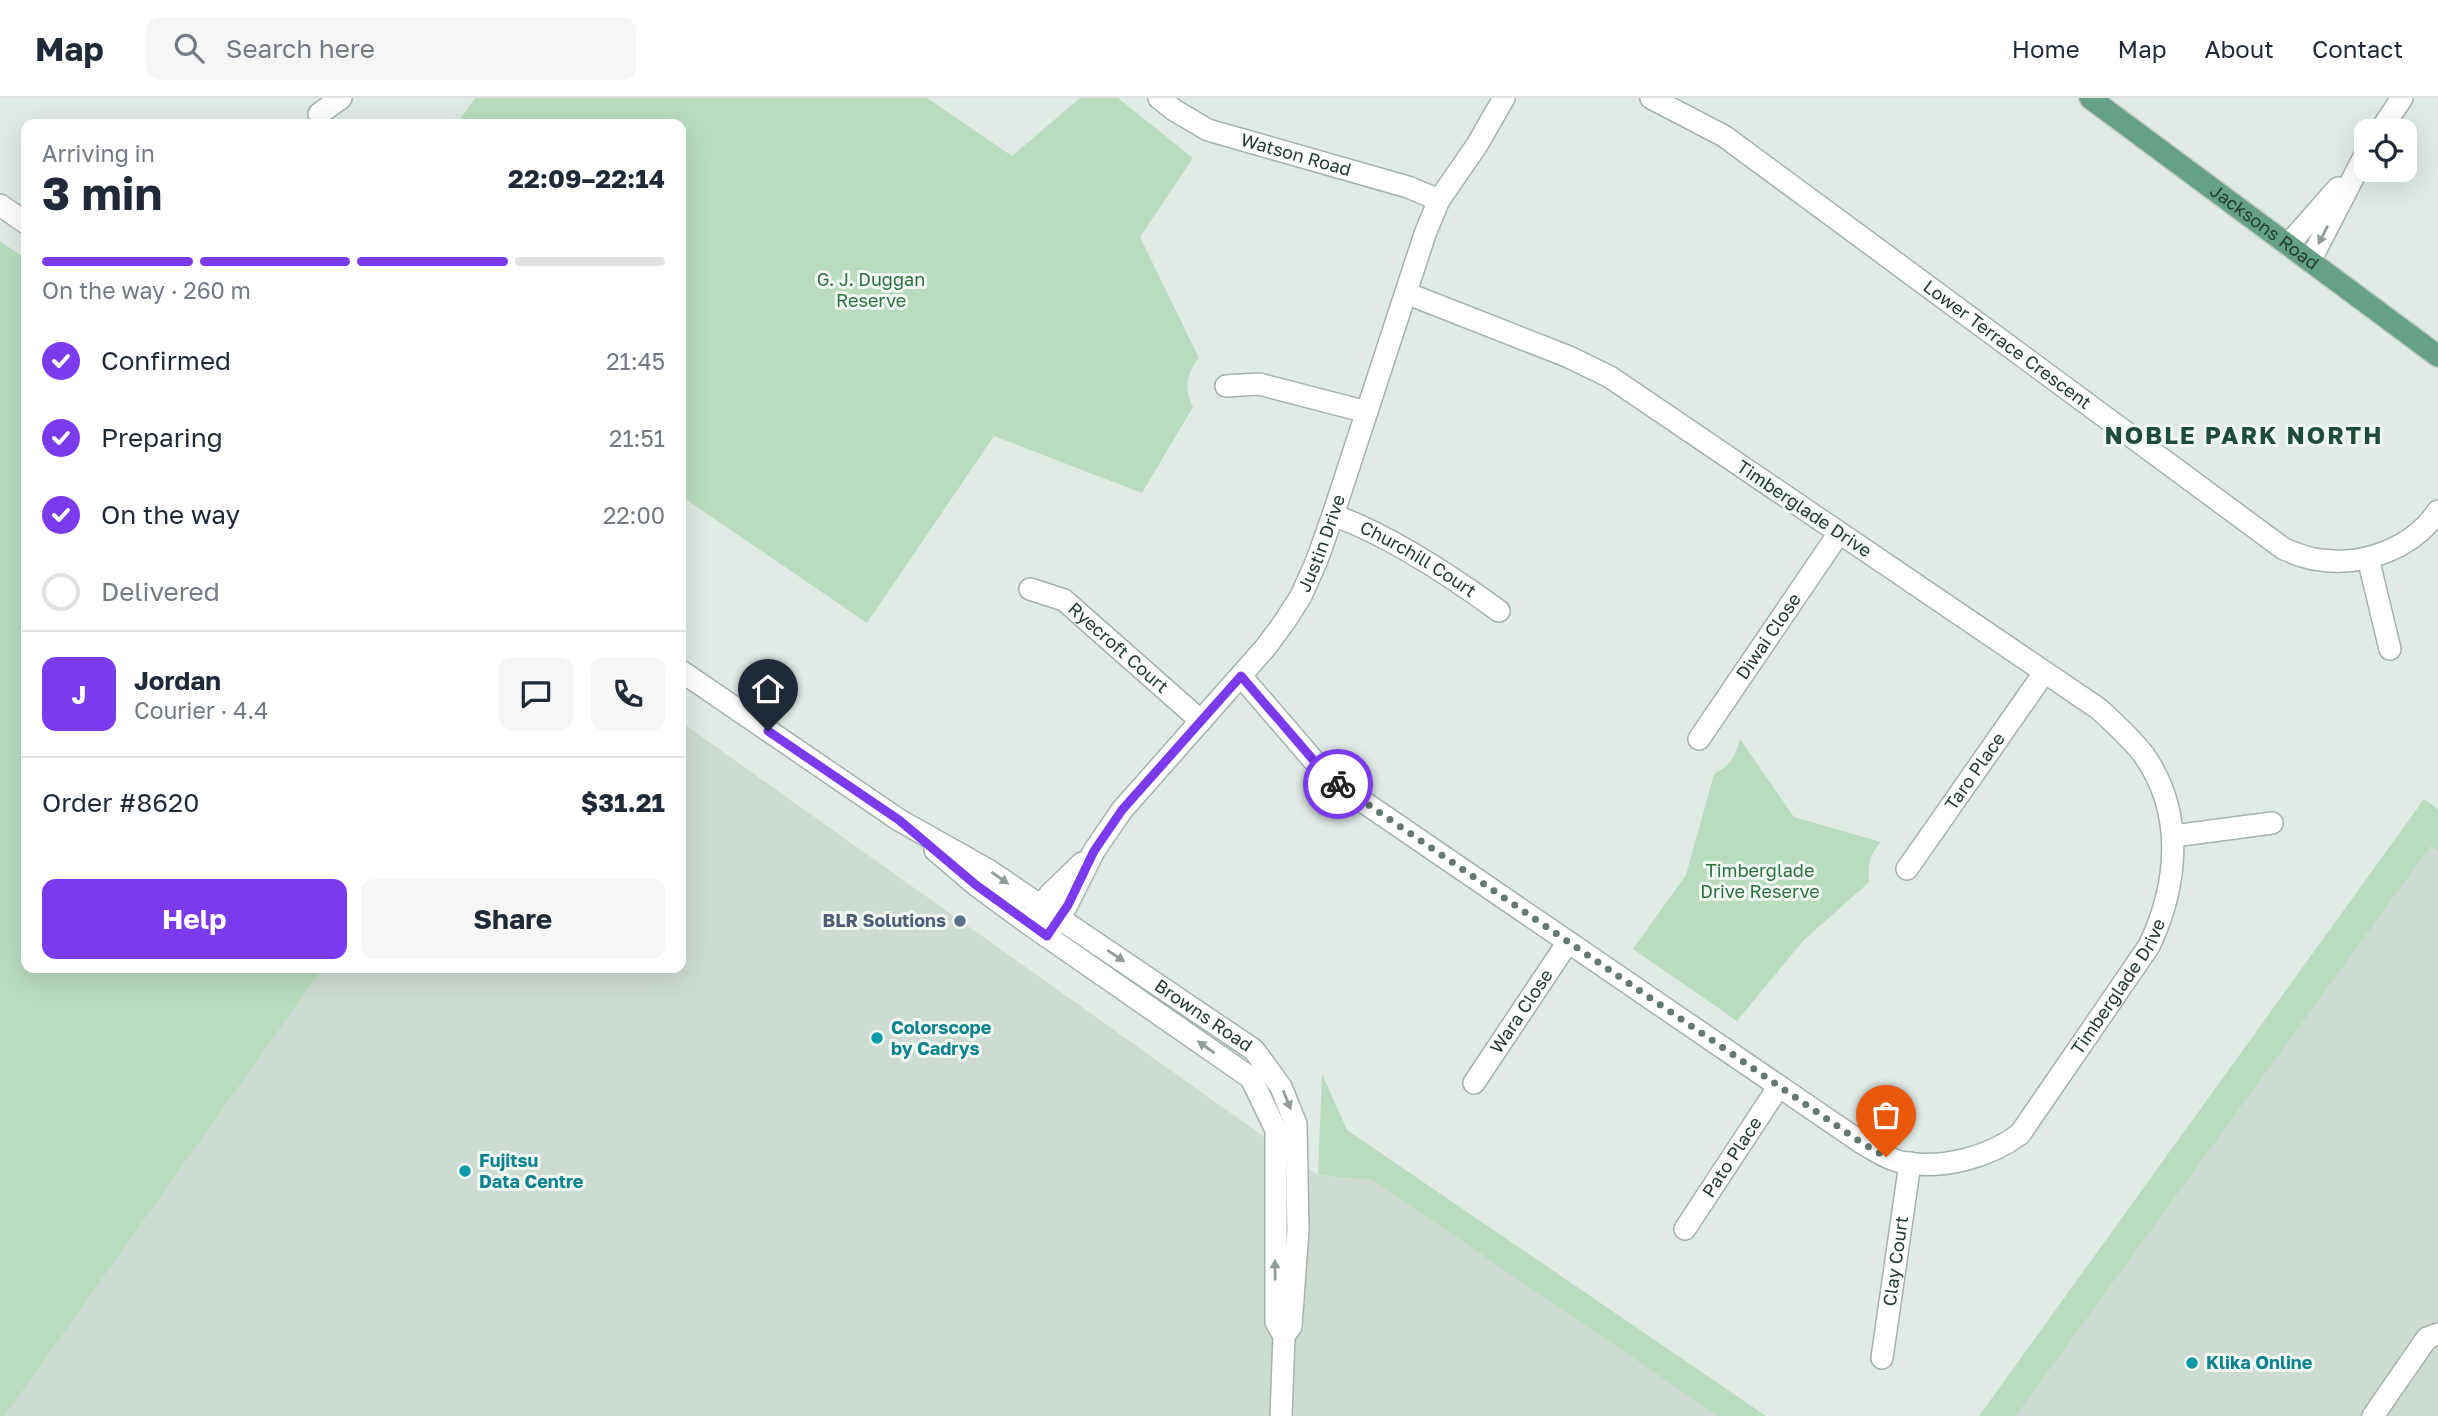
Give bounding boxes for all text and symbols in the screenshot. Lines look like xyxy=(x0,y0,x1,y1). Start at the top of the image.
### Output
search box xyxy=(146,17,636,80)
text: Map xyxy=(35,29,104,68)
icon: search xyxy=(170,29,208,67)
text: Search here xyxy=(226,33,375,64)
text: Home xyxy=(2012,34,2080,63)
text: Map xyxy=(2118,34,2167,63)
text: About xyxy=(2205,34,2274,63)
text: Contact xyxy=(2312,34,2403,63)
map controls xyxy=(2354,119,2417,182)
button: locate xyxy=(2354,119,2417,182)
street label: Watson Road xyxy=(1238,128,1354,180)
text: Arriving in xyxy=(42,139,155,167)
text: 22:09–22:14 xyxy=(508,163,665,194)
text: 3 min xyxy=(42,165,162,220)
street label: Jacksons Road xyxy=(2206,179,2324,274)
one-way arrow xyxy=(2317,225,2328,245)
park label: G. J. Duggan Reserve xyxy=(817,268,925,311)
street label: Lower Terrace Crescent xyxy=(1919,275,2096,413)
text: On the way · 260 m xyxy=(42,276,251,304)
icon: check xyxy=(42,342,80,380)
text: Confirmed xyxy=(101,345,231,376)
text: 21:45 xyxy=(606,347,665,375)
icon: check xyxy=(42,419,80,457)
district label: NOBLE PARK NORTH xyxy=(2105,420,2383,449)
text: Preparing xyxy=(101,422,223,453)
text: 21:51 xyxy=(609,424,665,452)
street label: Timberglade Drive xyxy=(1733,455,1876,561)
street label: Justin Drive xyxy=(1292,491,1349,595)
icon: check xyxy=(42,496,80,534)
text: On the way xyxy=(101,499,240,530)
text: 22:00 xyxy=(603,501,665,529)
street label: Churchill Court xyxy=(1357,516,1481,601)
text: Delivered xyxy=(101,576,220,607)
street label: Diwai Close xyxy=(1731,588,1805,683)
street label: Ryecroft Court xyxy=(1064,597,1174,697)
button: chat xyxy=(499,657,573,731)
button: phone xyxy=(591,657,665,731)
pin xyxy=(738,659,798,731)
text: Jordan xyxy=(134,665,221,696)
icon: home xyxy=(749,670,787,708)
text: J xyxy=(72,679,86,710)
text: Courier · 4.4 xyxy=(134,696,268,724)
street label: Taro Place xyxy=(1940,728,2009,814)
courier xyxy=(1303,749,1373,819)
icon: bike xyxy=(1319,765,1357,803)
text: Order #8620 xyxy=(42,787,199,818)
text: $31.21 xyxy=(581,787,665,818)
park label: Timberglade Drive Reserve xyxy=(1700,859,1820,902)
one-way arrow xyxy=(991,871,1010,884)
button: Help xyxy=(42,879,347,959)
button: Share xyxy=(361,879,665,959)
place label: BLR Solutions xyxy=(823,909,946,931)
marker: BLR Solutions xyxy=(952,913,968,929)
street label: Timberglade Drive xyxy=(2066,915,2169,1058)
one-way arrow xyxy=(1106,950,1126,963)
street label: Wara Close xyxy=(1485,964,1557,1057)
street label: Browns Road xyxy=(1151,974,1257,1056)
place label: Colorscope by Cadrys xyxy=(891,1016,992,1059)
marker: Colorscope by Cadrys xyxy=(869,1030,885,1046)
one-way arrow xyxy=(1197,1040,1215,1054)
pin xyxy=(1856,1085,1916,1157)
one-way arrow xyxy=(1281,1090,1292,1111)
icon: bag xyxy=(1867,1096,1905,1134)
street label: Pato Place xyxy=(1697,1112,1766,1201)
place label: Fujitsu Data Centre xyxy=(479,1149,584,1192)
marker: Fujitsu Data Centre xyxy=(457,1163,473,1179)
street label: Clay Court xyxy=(1878,1214,1912,1307)
one-way arrow xyxy=(1270,1259,1281,1281)
place label: Klika Online xyxy=(2206,1351,2313,1373)
marker: Klika Online xyxy=(2184,1355,2200,1371)

